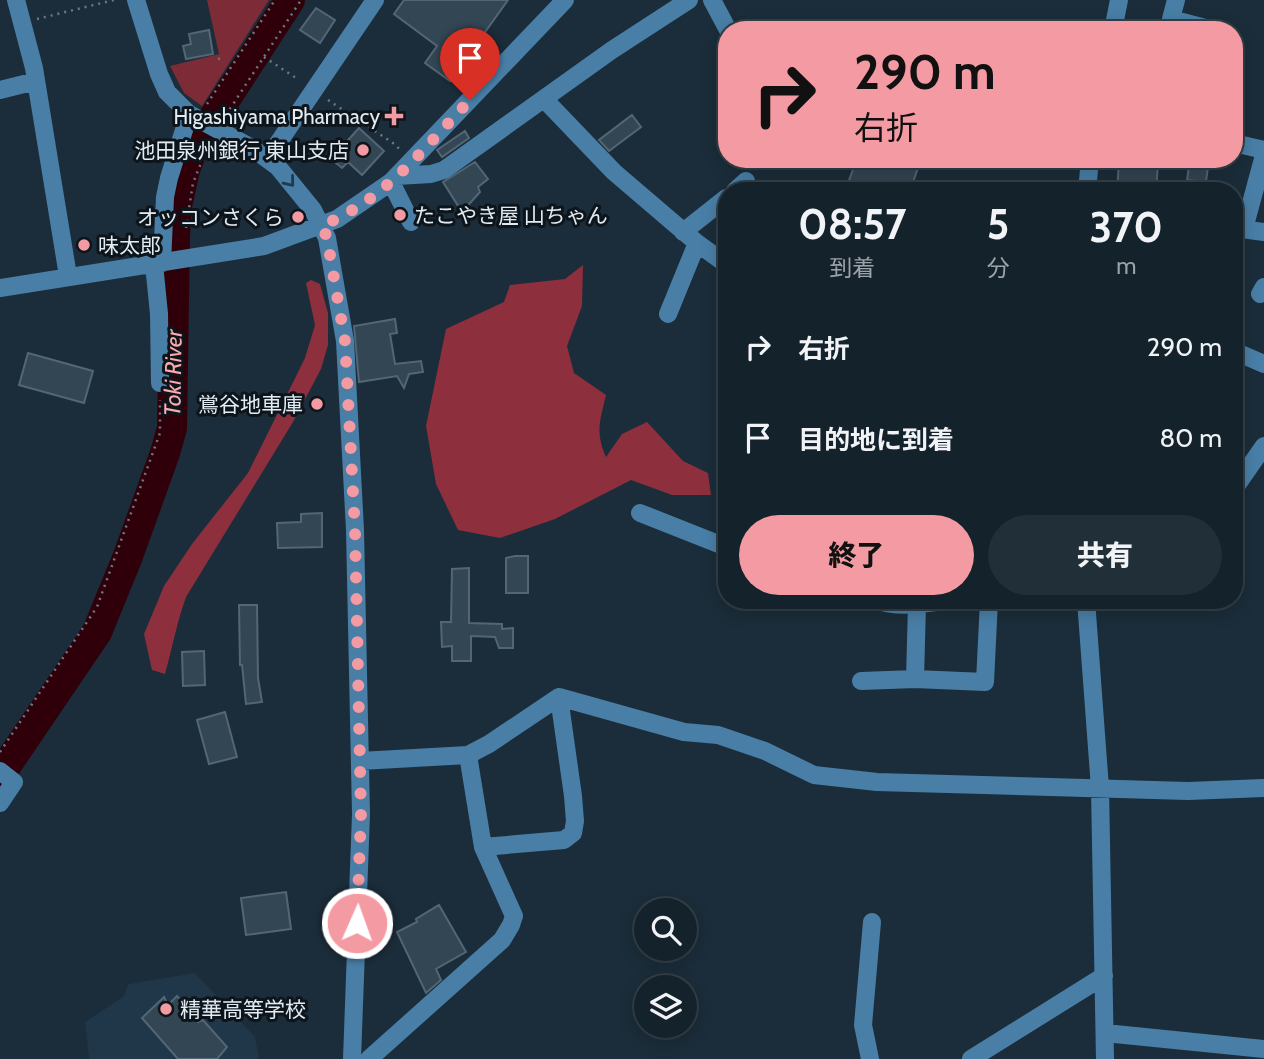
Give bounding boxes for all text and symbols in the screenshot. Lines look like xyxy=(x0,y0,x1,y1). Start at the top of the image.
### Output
pin xyxy=(440,28,500,100)
icon: arrive xyxy=(451,39,489,77)
text: 290 m xyxy=(854,42,996,101)
icon: right xyxy=(739,49,830,140)
place label: Higashiyama Pharmacy xyxy=(173,104,380,129)
marker: Higashiyama Pharmacy xyxy=(386,108,402,124)
text: 右折 xyxy=(854,108,918,147)
place label: 池田泉州銀行 東山支店 xyxy=(134,138,349,163)
marker: 池田泉州銀行 東山支店 xyxy=(355,142,371,158)
one-way arrow xyxy=(282,173,294,186)
text: 08:57 xyxy=(798,198,906,250)
text: 5 xyxy=(987,198,1009,250)
text: 370 xyxy=(1090,201,1163,253)
place label: たこやき屋 山ちゃん xyxy=(414,203,608,228)
place label: オッコンさくら xyxy=(137,205,284,230)
marker: たこやき屋 山ちゃん xyxy=(392,207,408,223)
marker: オッコンさくら xyxy=(290,209,306,225)
place label: 味太郎 xyxy=(98,233,161,258)
marker: 味太郎 xyxy=(76,237,92,253)
text: m xyxy=(1116,252,1136,280)
text: 到着 xyxy=(829,254,875,282)
text: 分 xyxy=(986,254,1009,282)
water label: Toki River xyxy=(158,328,188,417)
icon: right xyxy=(739,328,777,366)
text: 290 m xyxy=(1147,331,1222,363)
text: 右折 xyxy=(798,333,850,365)
place label: 鴬谷地車庫 xyxy=(198,392,303,417)
marker: 鴬谷地車庫 xyxy=(309,396,325,412)
icon: arrive xyxy=(739,419,777,457)
text: 80 m xyxy=(1159,422,1222,454)
text: 目的地に到着 xyxy=(798,424,954,456)
button: 終了 xyxy=(739,515,974,595)
button: 共有 xyxy=(988,515,1222,595)
position arrow xyxy=(320,886,394,960)
map controls xyxy=(634,898,697,1038)
button: search xyxy=(634,898,697,961)
button: layers xyxy=(634,975,697,1038)
place label: 精華高等学校 xyxy=(180,997,306,1022)
marker: 精華高等学校 xyxy=(158,1001,174,1017)

